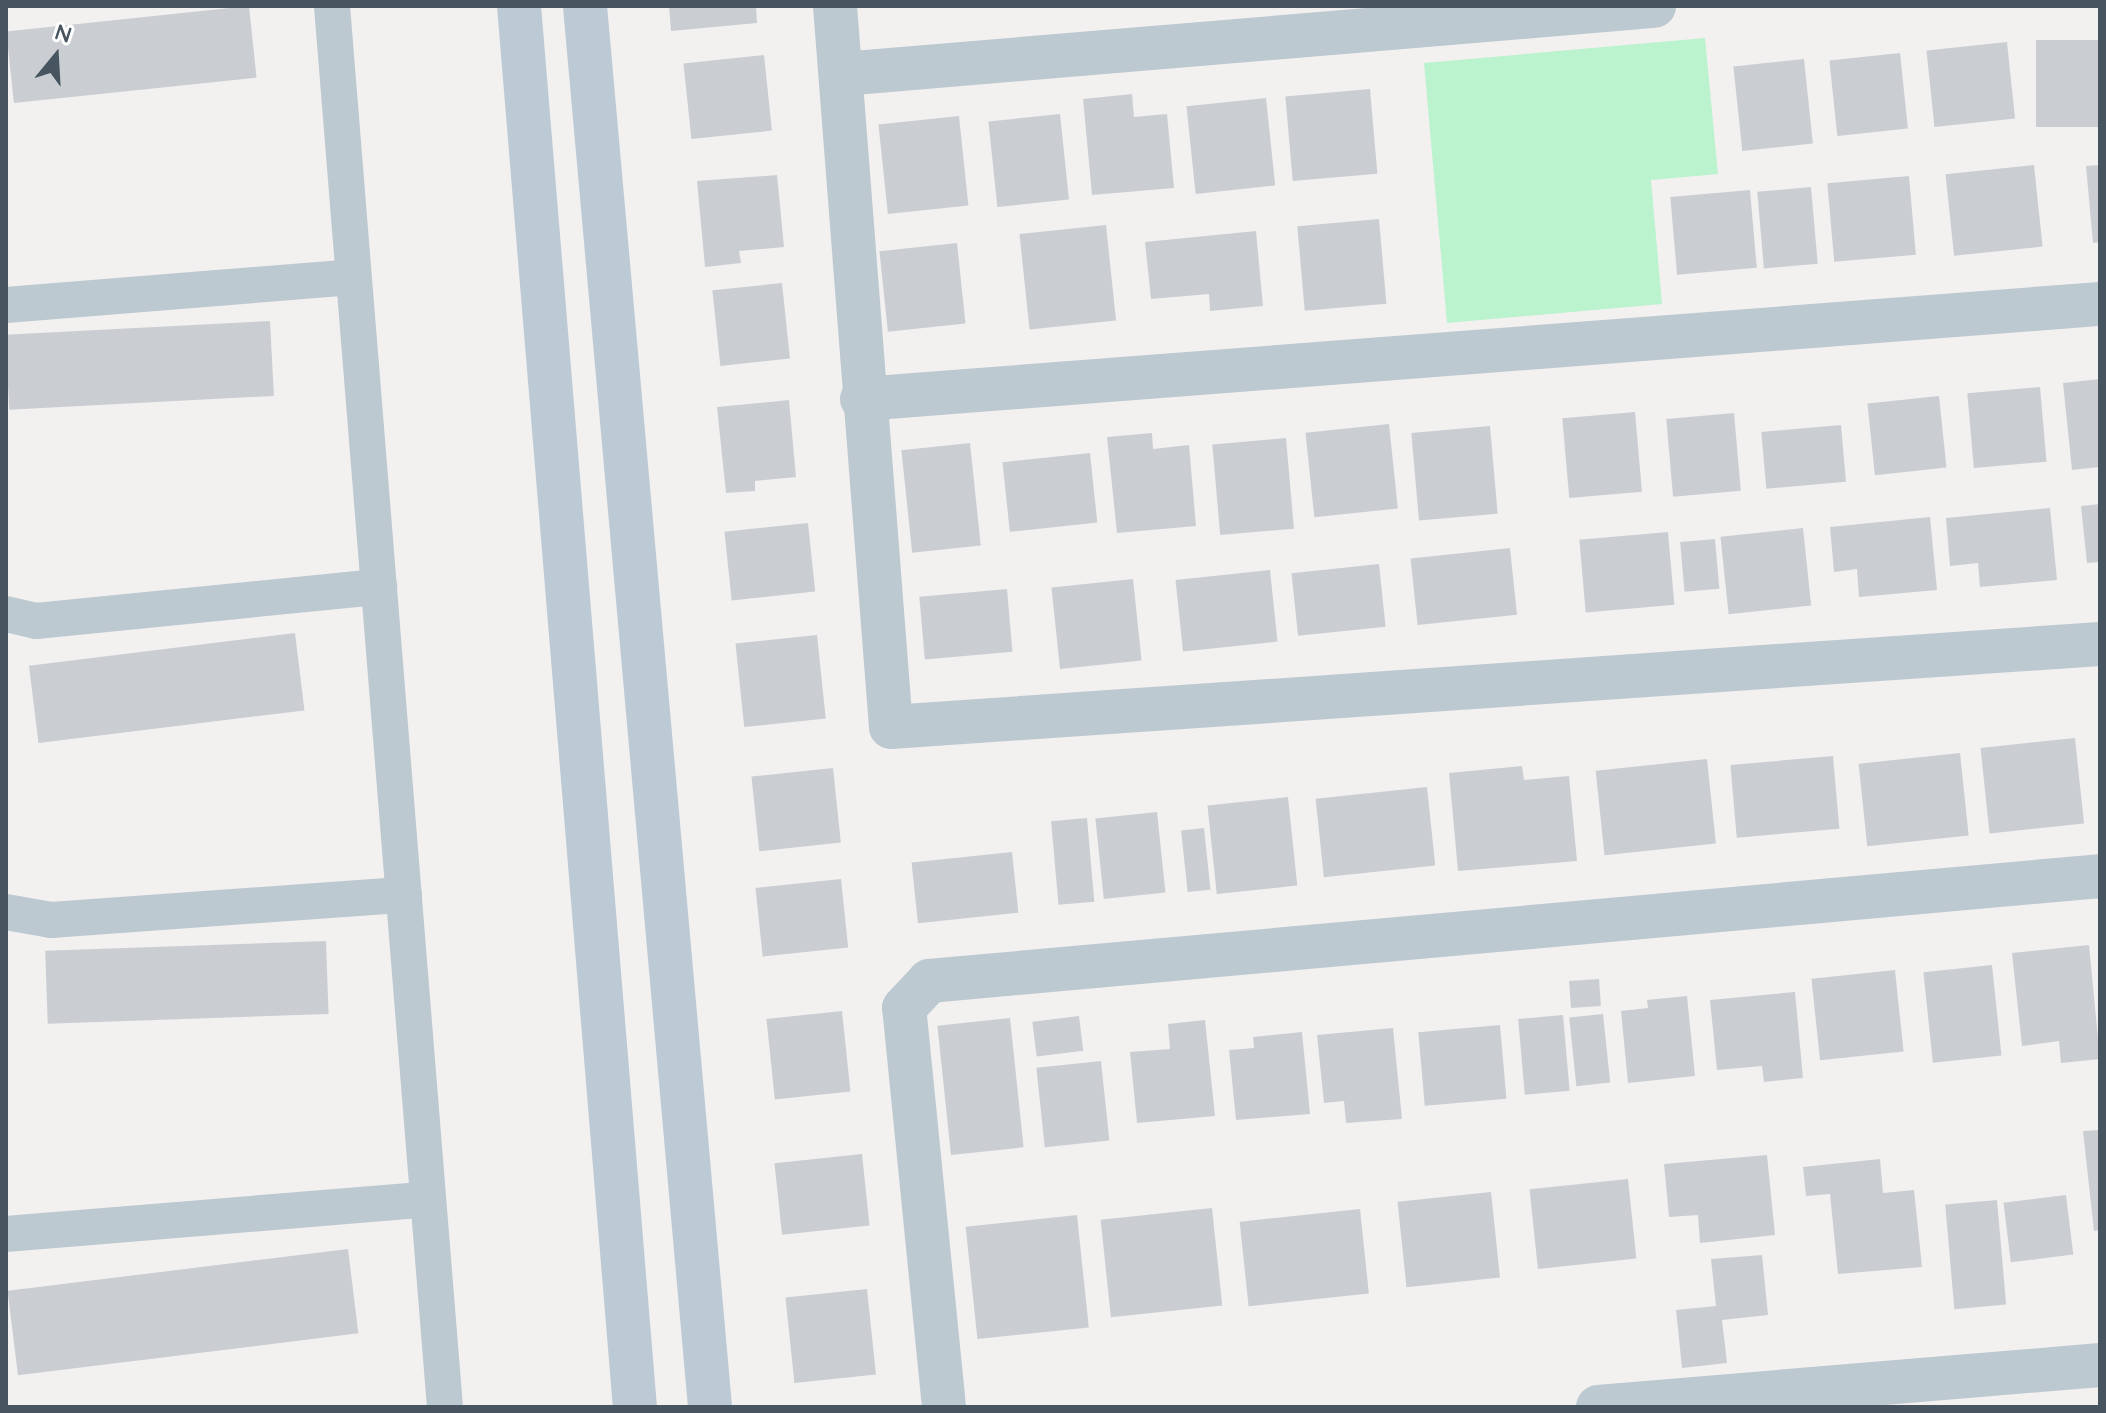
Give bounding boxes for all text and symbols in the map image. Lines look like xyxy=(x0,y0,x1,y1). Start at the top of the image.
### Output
north arrow xyxy=(16,16,96,96)
text: N xyxy=(51,17,75,49)

